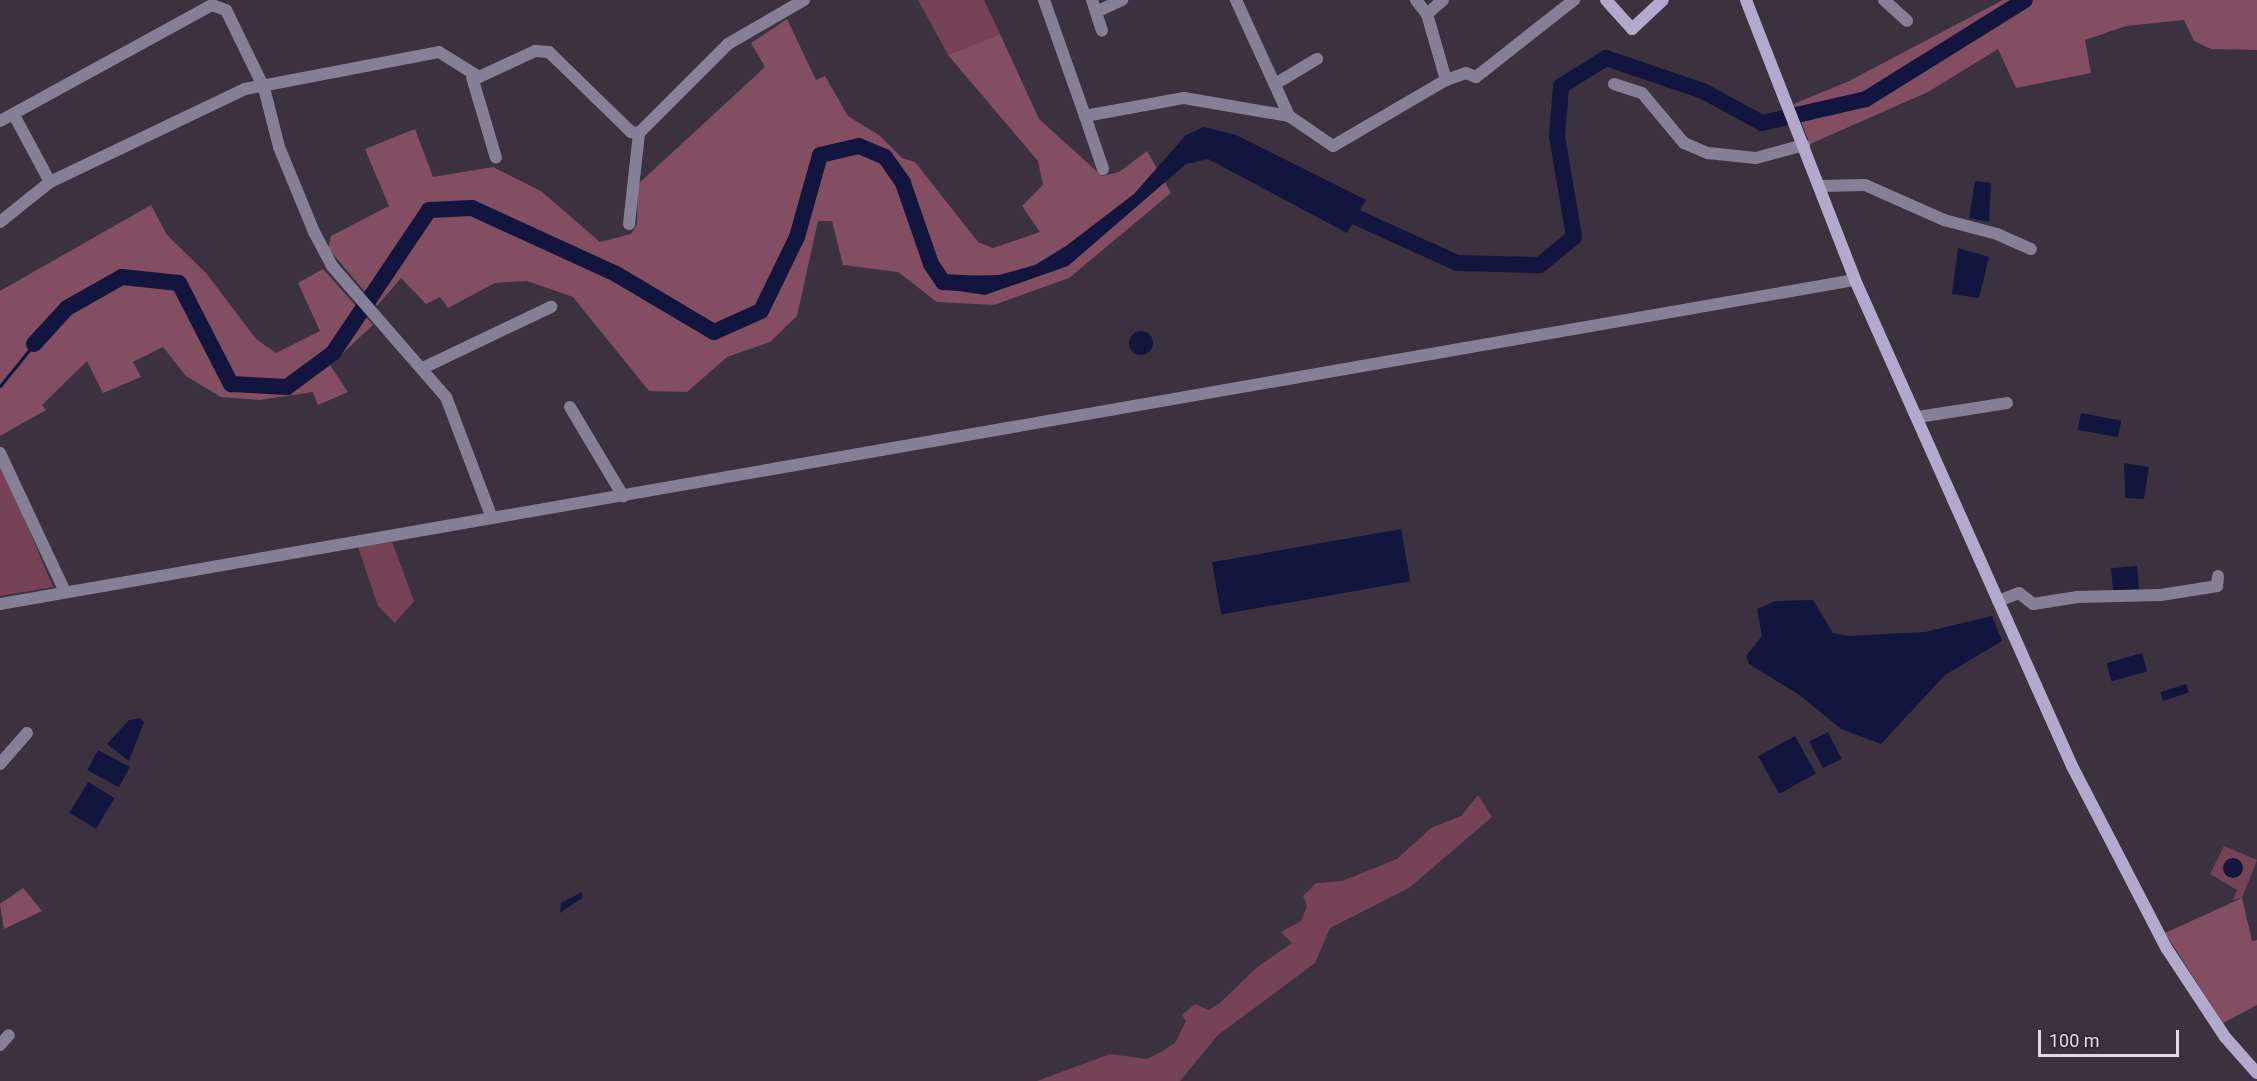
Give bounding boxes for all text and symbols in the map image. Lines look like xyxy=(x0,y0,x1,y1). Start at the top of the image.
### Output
scale bar xyxy=(2041,1018,2182,1056)
text: 100 m xyxy=(2049,1030,2100,1051)

